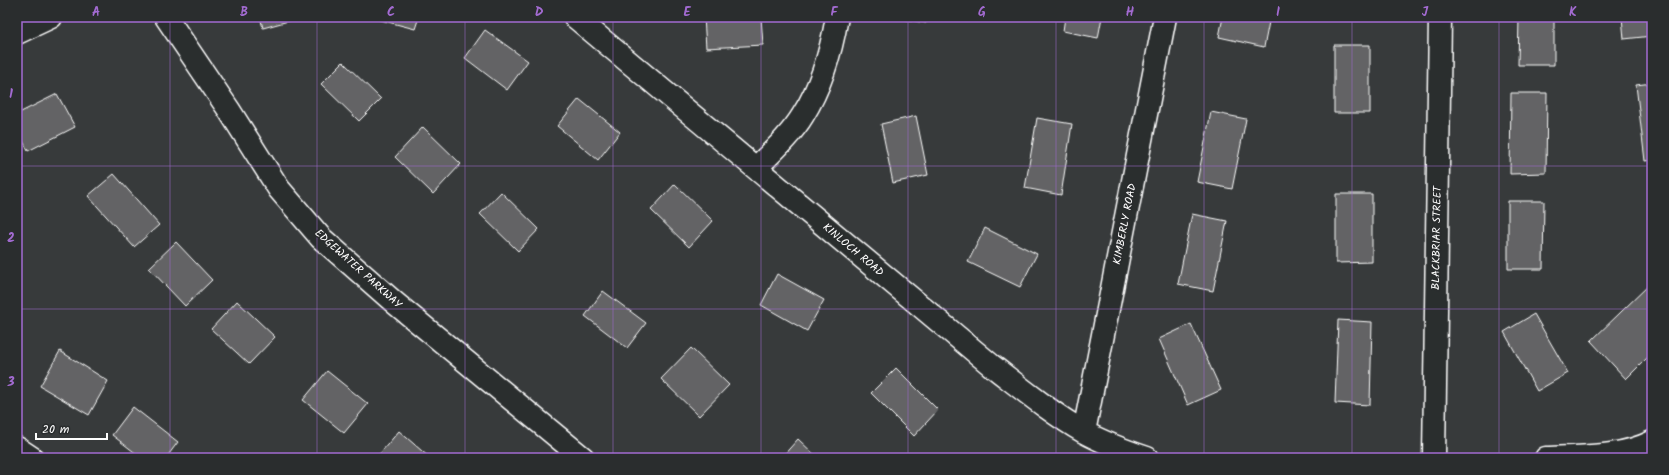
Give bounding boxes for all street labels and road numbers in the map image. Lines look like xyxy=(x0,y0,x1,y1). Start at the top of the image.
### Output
street label: KIMBERLY ROAD xyxy=(1108,182,1142,266)
street label: BLACKBRIAR STREET xyxy=(1427,185,1447,290)
street label: KINLOCH ROAD xyxy=(818,219,888,281)
street label: EDGEWATER PARKWAY xyxy=(310,225,406,314)

